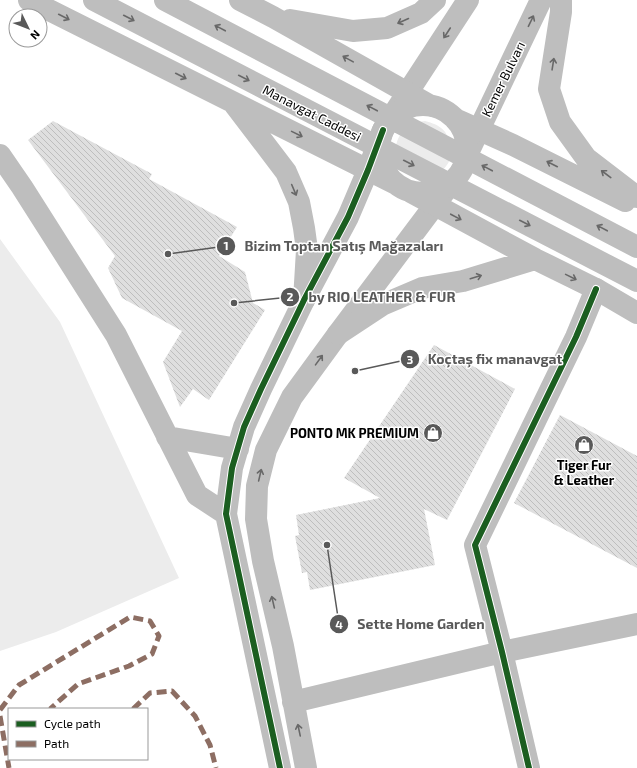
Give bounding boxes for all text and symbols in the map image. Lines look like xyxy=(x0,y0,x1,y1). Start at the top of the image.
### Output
north arrow xyxy=(8,8,48,48)
one-way arrow xyxy=(58,14,70,22)
one-way arrow xyxy=(123,15,135,22)
one-way arrow xyxy=(528,15,535,27)
one-way arrow xyxy=(397,18,409,25)
one-way arrow xyxy=(214,24,226,32)
one-way arrow xyxy=(442,27,451,38)
text: N xyxy=(28,28,43,43)
street label: Kemer Bulvarı xyxy=(478,39,528,119)
one-way arrow xyxy=(342,55,354,63)
one-way arrow xyxy=(549,58,557,71)
one-way arrow xyxy=(174,72,186,80)
one-way arrow xyxy=(238,75,250,82)
street label: Manavgat Caddesi xyxy=(260,81,364,145)
one-way arrow xyxy=(366,104,378,111)
one-way arrow xyxy=(291,130,303,138)
one-way arrow xyxy=(403,160,415,168)
one-way arrow xyxy=(546,160,558,167)
one-way arrow xyxy=(481,164,493,171)
one-way arrow xyxy=(601,170,612,178)
one-way arrow xyxy=(290,183,298,195)
one-way arrow xyxy=(450,213,462,221)
one-way arrow xyxy=(519,220,531,227)
one-way arrow xyxy=(597,224,609,232)
callout: Bizim Toptan Satış Mağazaları xyxy=(216,233,451,259)
text: Bizim Toptan Satış Mağazaları xyxy=(245,237,443,255)
text: 1 xyxy=(223,238,229,252)
one-way arrow xyxy=(469,273,481,281)
one-way arrow xyxy=(565,274,577,281)
callout: by RIO LEATHER & FUR xyxy=(280,284,464,310)
text: by RIO LEATHER & FUR xyxy=(308,288,456,305)
text: 2 xyxy=(287,289,294,303)
callout: Koçtaş fix manavgat xyxy=(400,346,571,372)
text: Koçtaş fix manavgat xyxy=(428,350,563,368)
text: 3 xyxy=(407,352,414,366)
one-way arrow xyxy=(315,355,323,366)
shop icon: PONTO MK PREMIUM xyxy=(422,422,444,444)
place label: PONTO MK PREMIUM xyxy=(290,425,419,441)
shop icon: Tiger Fur & Leather xyxy=(573,434,595,456)
place label: Tiger Fur & Leather xyxy=(554,457,615,488)
one-way arrow xyxy=(257,468,264,481)
one-way arrow xyxy=(269,596,277,609)
callout: Sette Home Garden xyxy=(329,611,493,637)
text: Sette Home Garden xyxy=(357,615,485,632)
text: 4 xyxy=(335,617,343,631)
legend xyxy=(8,708,148,760)
text: Cycle path xyxy=(44,716,101,730)
one-way arrow xyxy=(294,724,302,737)
text: Path xyxy=(44,736,69,750)

